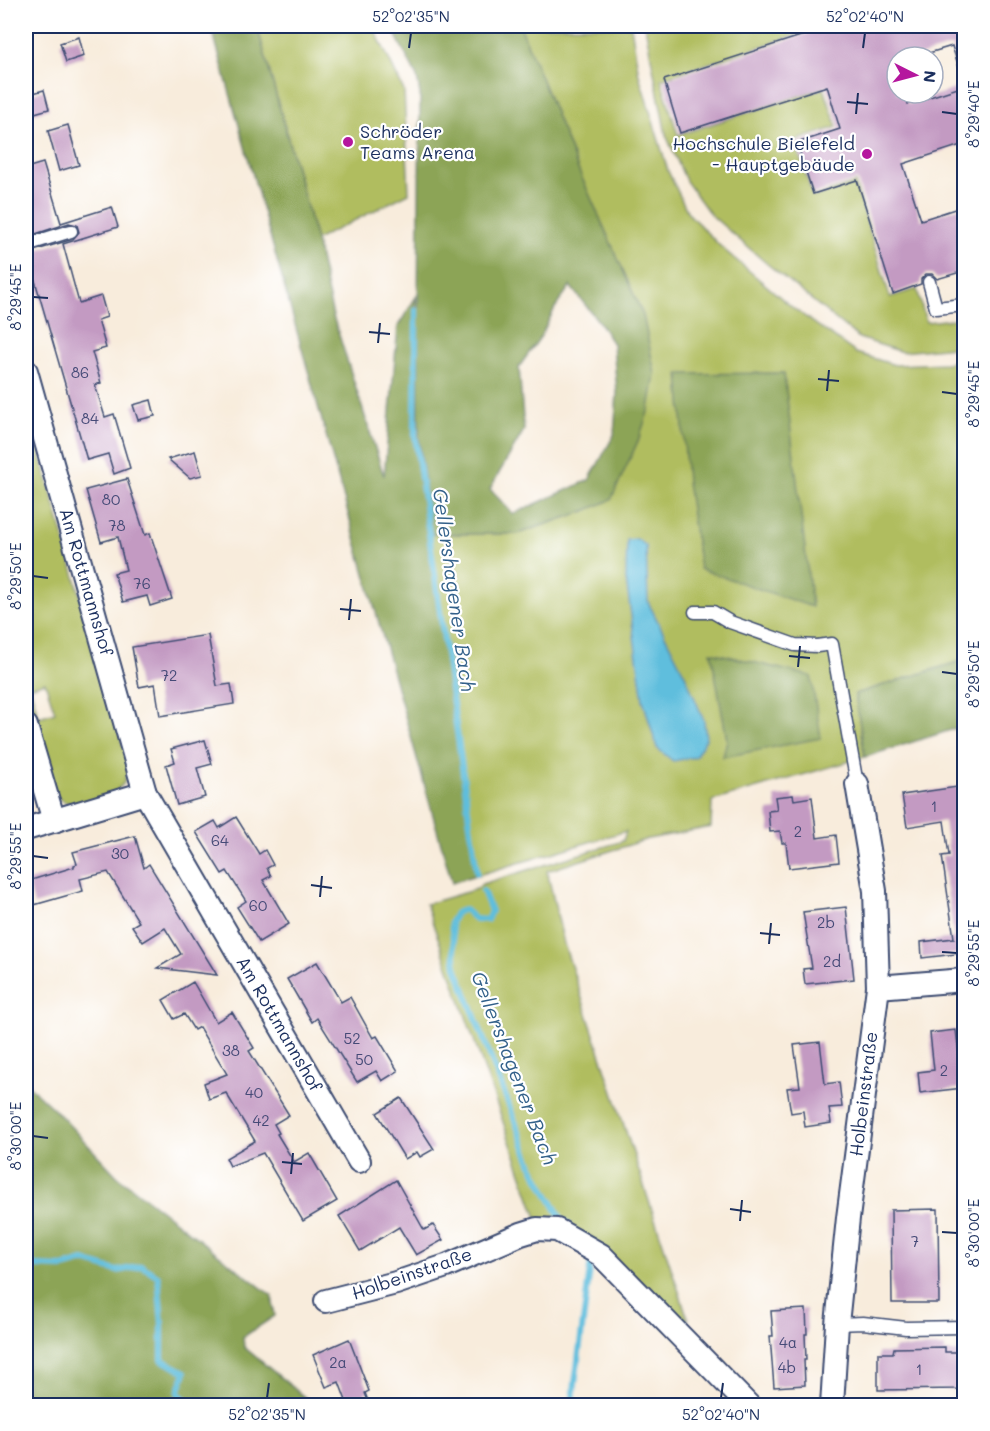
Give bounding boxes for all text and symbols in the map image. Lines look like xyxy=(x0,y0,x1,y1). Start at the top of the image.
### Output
text: 52°02'35"N xyxy=(372,6,450,26)
text: 52°02'40"N xyxy=(826,6,904,26)
north arrow xyxy=(885,45,945,105)
text: N xyxy=(919,69,941,84)
text: 8°29'40"E xyxy=(963,80,983,148)
place label: Schröder Teams Arena xyxy=(360,119,475,164)
place label: Hochschule Bielefeld - Hauptgebäude xyxy=(672,131,855,176)
marker: Schröder Teams Arena xyxy=(341,135,355,149)
marker: Hochschule Bielefeld - Hauptgebäude xyxy=(860,147,874,161)
text: 8°29'45"E xyxy=(5,263,25,330)
text: 8°29'45"E xyxy=(963,360,983,427)
house number: 86 xyxy=(71,362,89,382)
house number: 84 xyxy=(81,408,99,428)
water label: Gellershagener Bach xyxy=(428,487,482,693)
house number: 80 xyxy=(102,489,120,509)
street label: Am Rottmannshof xyxy=(54,505,120,659)
house number: 78 xyxy=(108,515,126,535)
text: 8°29'50"E xyxy=(5,542,25,610)
house number: 76 xyxy=(133,573,151,593)
text: 8°29'50"E xyxy=(963,640,983,708)
house number: 72 xyxy=(161,665,177,685)
house number: 1 xyxy=(931,796,937,816)
house number: 2 xyxy=(794,821,802,841)
text: 8°29'55"E xyxy=(5,822,25,889)
house number: 64 xyxy=(211,830,229,850)
house number: 30 xyxy=(111,843,129,863)
house number: 60 xyxy=(249,895,267,915)
house number: 2b xyxy=(817,912,835,932)
text: 8°29'55"E xyxy=(963,919,983,986)
street label: Am Rottmannshof xyxy=(231,951,329,1096)
house number: 2d xyxy=(823,951,841,971)
water label: Gellershagener Bach xyxy=(466,967,564,1168)
house number: 52 xyxy=(343,1028,361,1048)
street label: Holbeinstraße xyxy=(843,1030,883,1158)
house number: 38 xyxy=(222,1040,240,1060)
house number: 50 xyxy=(355,1049,373,1069)
house number: 2 xyxy=(940,1060,948,1080)
house number: 40 xyxy=(245,1082,263,1102)
text: 8°30'00"E xyxy=(5,1101,25,1170)
house number: 42 xyxy=(252,1110,270,1130)
text: 8°30'00"E xyxy=(963,1198,983,1267)
house number: 7 xyxy=(911,1231,919,1251)
street label: Holbeinstraße xyxy=(348,1241,475,1305)
house number: 4a xyxy=(779,1332,797,1352)
house number: 2a xyxy=(329,1352,347,1372)
house number: 4b xyxy=(778,1357,796,1377)
house number: 1 xyxy=(916,1359,922,1379)
text: 52°02'35"N xyxy=(228,1404,306,1424)
text: 52°02'40"N xyxy=(682,1404,760,1424)

